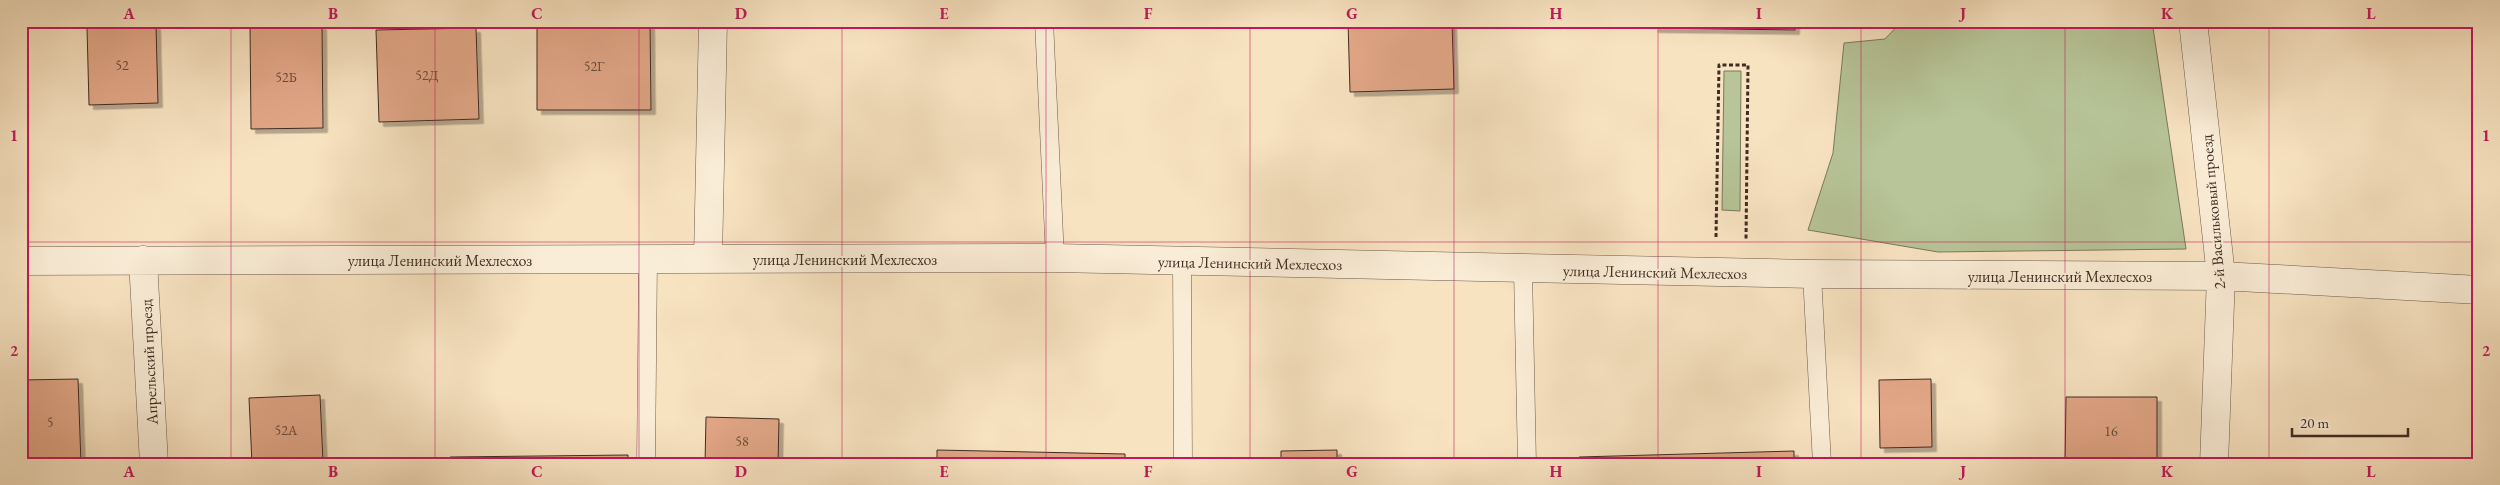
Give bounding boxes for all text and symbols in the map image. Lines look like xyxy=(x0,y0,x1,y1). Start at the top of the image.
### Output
text: A xyxy=(122,3,135,24)
text: B xyxy=(328,3,338,24)
text: C xyxy=(531,3,543,24)
text: D xyxy=(735,3,747,24)
text: E xyxy=(939,3,949,24)
text: F xyxy=(1144,3,1153,24)
text: G xyxy=(1346,3,1358,24)
text: H xyxy=(1550,3,1563,24)
text: I xyxy=(1756,3,1762,24)
text: J xyxy=(1958,3,1966,24)
text: K xyxy=(2161,3,2174,24)
text: L xyxy=(2366,3,2376,24)
house number: 52 xyxy=(115,56,129,74)
house number: 52Г xyxy=(584,57,605,75)
house number: 52Д xyxy=(415,66,439,84)
house number: 52Б xyxy=(275,68,297,86)
text: 1 xyxy=(10,125,18,146)
text: 1 xyxy=(2482,125,2490,146)
street label: 2-й Васильковый проезд xyxy=(2196,133,2230,290)
street label: улица Ленинский Мехлесхоз xyxy=(753,249,937,270)
street label: улица Ленинский Мехлесхоз xyxy=(348,250,532,271)
street label: улица Ленинский Мехлесхоз xyxy=(1158,251,1342,275)
street label: улица Ленинский Мехлесхоз xyxy=(1563,260,1747,284)
street label: улица Ленинский Мехлесхоз xyxy=(1968,266,2152,287)
street label: Апрельский проезд xyxy=(135,298,163,426)
text: 2 xyxy=(10,340,19,361)
text: 2 xyxy=(2482,340,2491,361)
scale bar xyxy=(2292,405,2409,437)
house number: 5 xyxy=(47,413,53,431)
text: 20 m xyxy=(2300,413,2329,432)
house number: 52А xyxy=(274,421,298,439)
house number: 16 xyxy=(2104,422,2118,440)
house number: 58 xyxy=(735,432,749,450)
text: A xyxy=(122,461,135,482)
text: B xyxy=(328,461,338,482)
text: C xyxy=(531,461,543,482)
text: D xyxy=(735,461,747,482)
text: E xyxy=(939,461,949,482)
text: F xyxy=(1144,461,1153,482)
text: G xyxy=(1346,461,1358,482)
text: H xyxy=(1550,461,1563,482)
text: I xyxy=(1756,461,1762,482)
text: J xyxy=(1958,461,1966,482)
text: K xyxy=(2161,461,2174,482)
text: L xyxy=(2366,461,2376,482)

